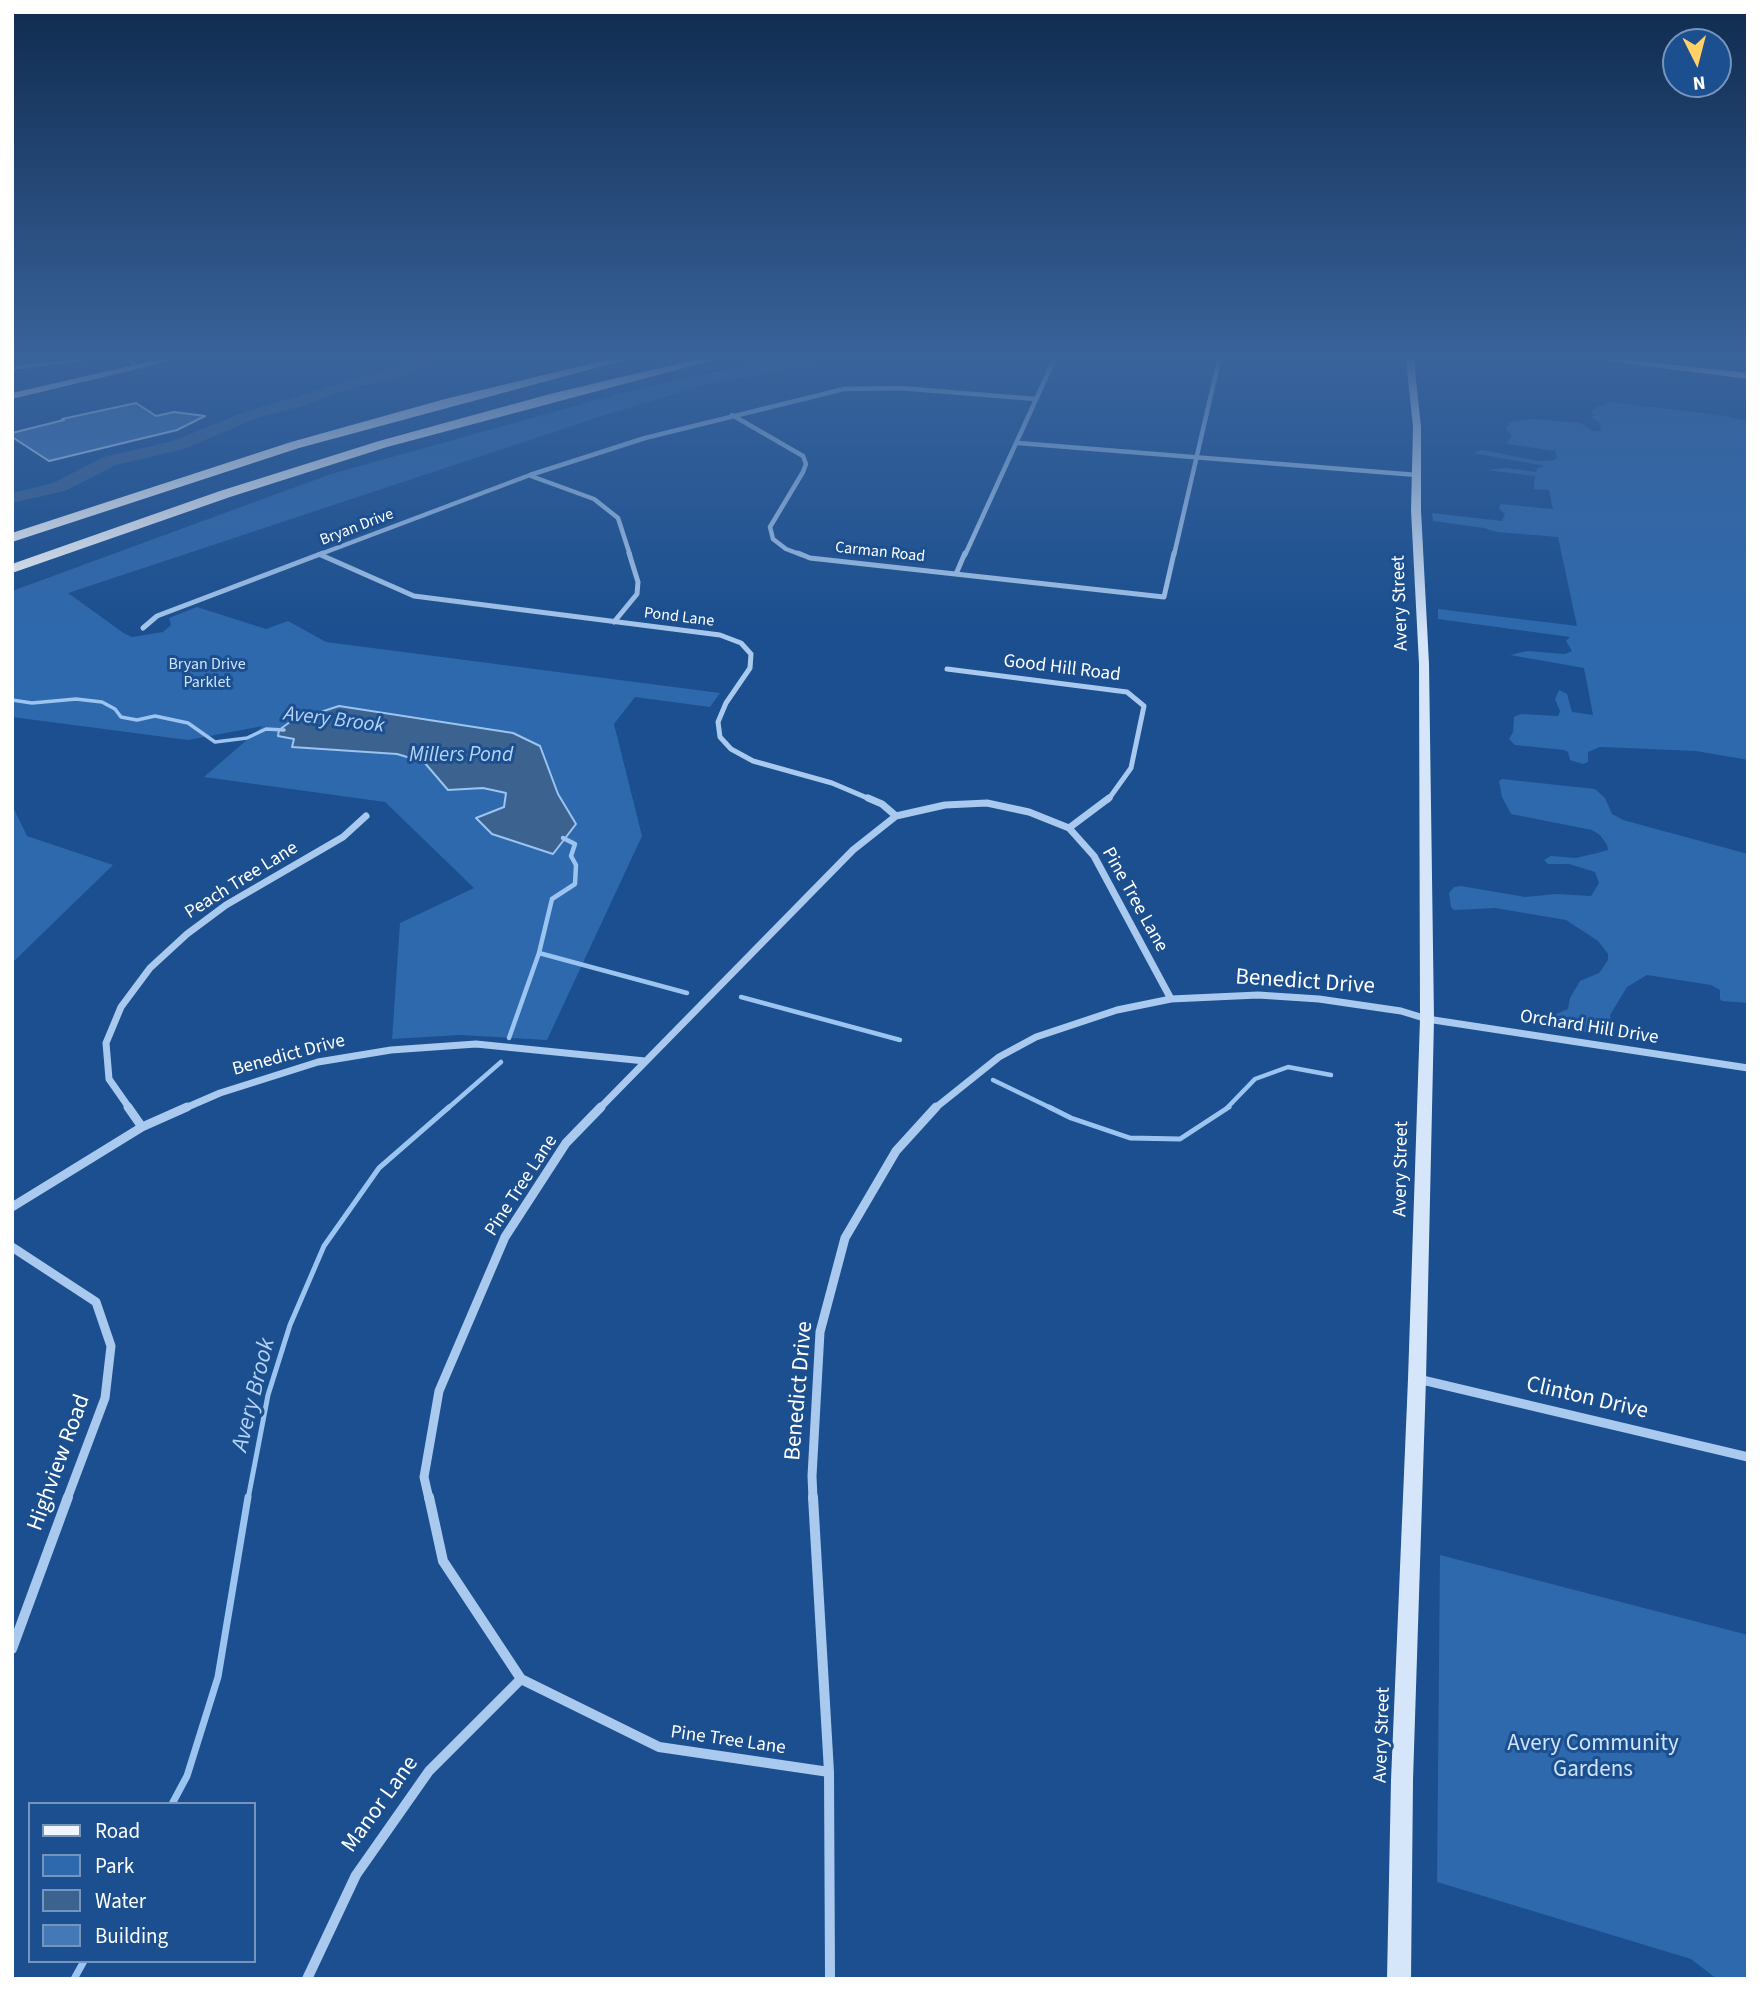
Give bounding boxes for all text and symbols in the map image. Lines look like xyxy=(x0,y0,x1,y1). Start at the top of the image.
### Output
north arrow xyxy=(1662,28,1732,98)
text: N xyxy=(1691,68,1707,96)
street label: Bryan Drive xyxy=(318,505,396,551)
street label: Carman Road xyxy=(834,539,926,567)
street label: Avery Street xyxy=(1388,555,1414,651)
street label: Pond Lane xyxy=(643,604,715,632)
street label: Good Hill Road xyxy=(1002,650,1122,688)
park label: Bryan Drive Parklet xyxy=(168,655,246,693)
water label: Avery Brook xyxy=(282,702,386,740)
water label: Millers Pond xyxy=(409,743,513,769)
street label: Peach Tree Lane xyxy=(181,837,303,925)
street label: Pine Tree Lane xyxy=(1096,844,1172,956)
street label: Benedict Drive xyxy=(1234,964,1376,1002)
street label: Orchard Hill Drive xyxy=(1518,1006,1660,1050)
street label: Benedict Drive xyxy=(230,1030,348,1082)
street label: Avery Street xyxy=(1390,1121,1414,1217)
street label: Pine Tree Lane xyxy=(481,1131,563,1241)
street label: Benedict Drive xyxy=(780,1320,820,1462)
water label: Avery Brook xyxy=(227,1335,283,1455)
street label: Clinton Drive xyxy=(1523,1372,1651,1426)
street label: Highview Road xyxy=(23,1391,97,1535)
street label: Avery Street xyxy=(1370,1687,1396,1783)
street label: Pine Tree Lane xyxy=(669,1722,787,1760)
park label: Avery Community Gardens xyxy=(1507,1731,1679,1785)
street label: Manor Lane xyxy=(337,1751,425,1859)
legend xyxy=(28,1802,256,1963)
text: Road xyxy=(95,1816,140,1846)
text: Park xyxy=(95,1851,134,1881)
text: Water xyxy=(95,1886,146,1916)
text: Building xyxy=(95,1921,168,1951)

